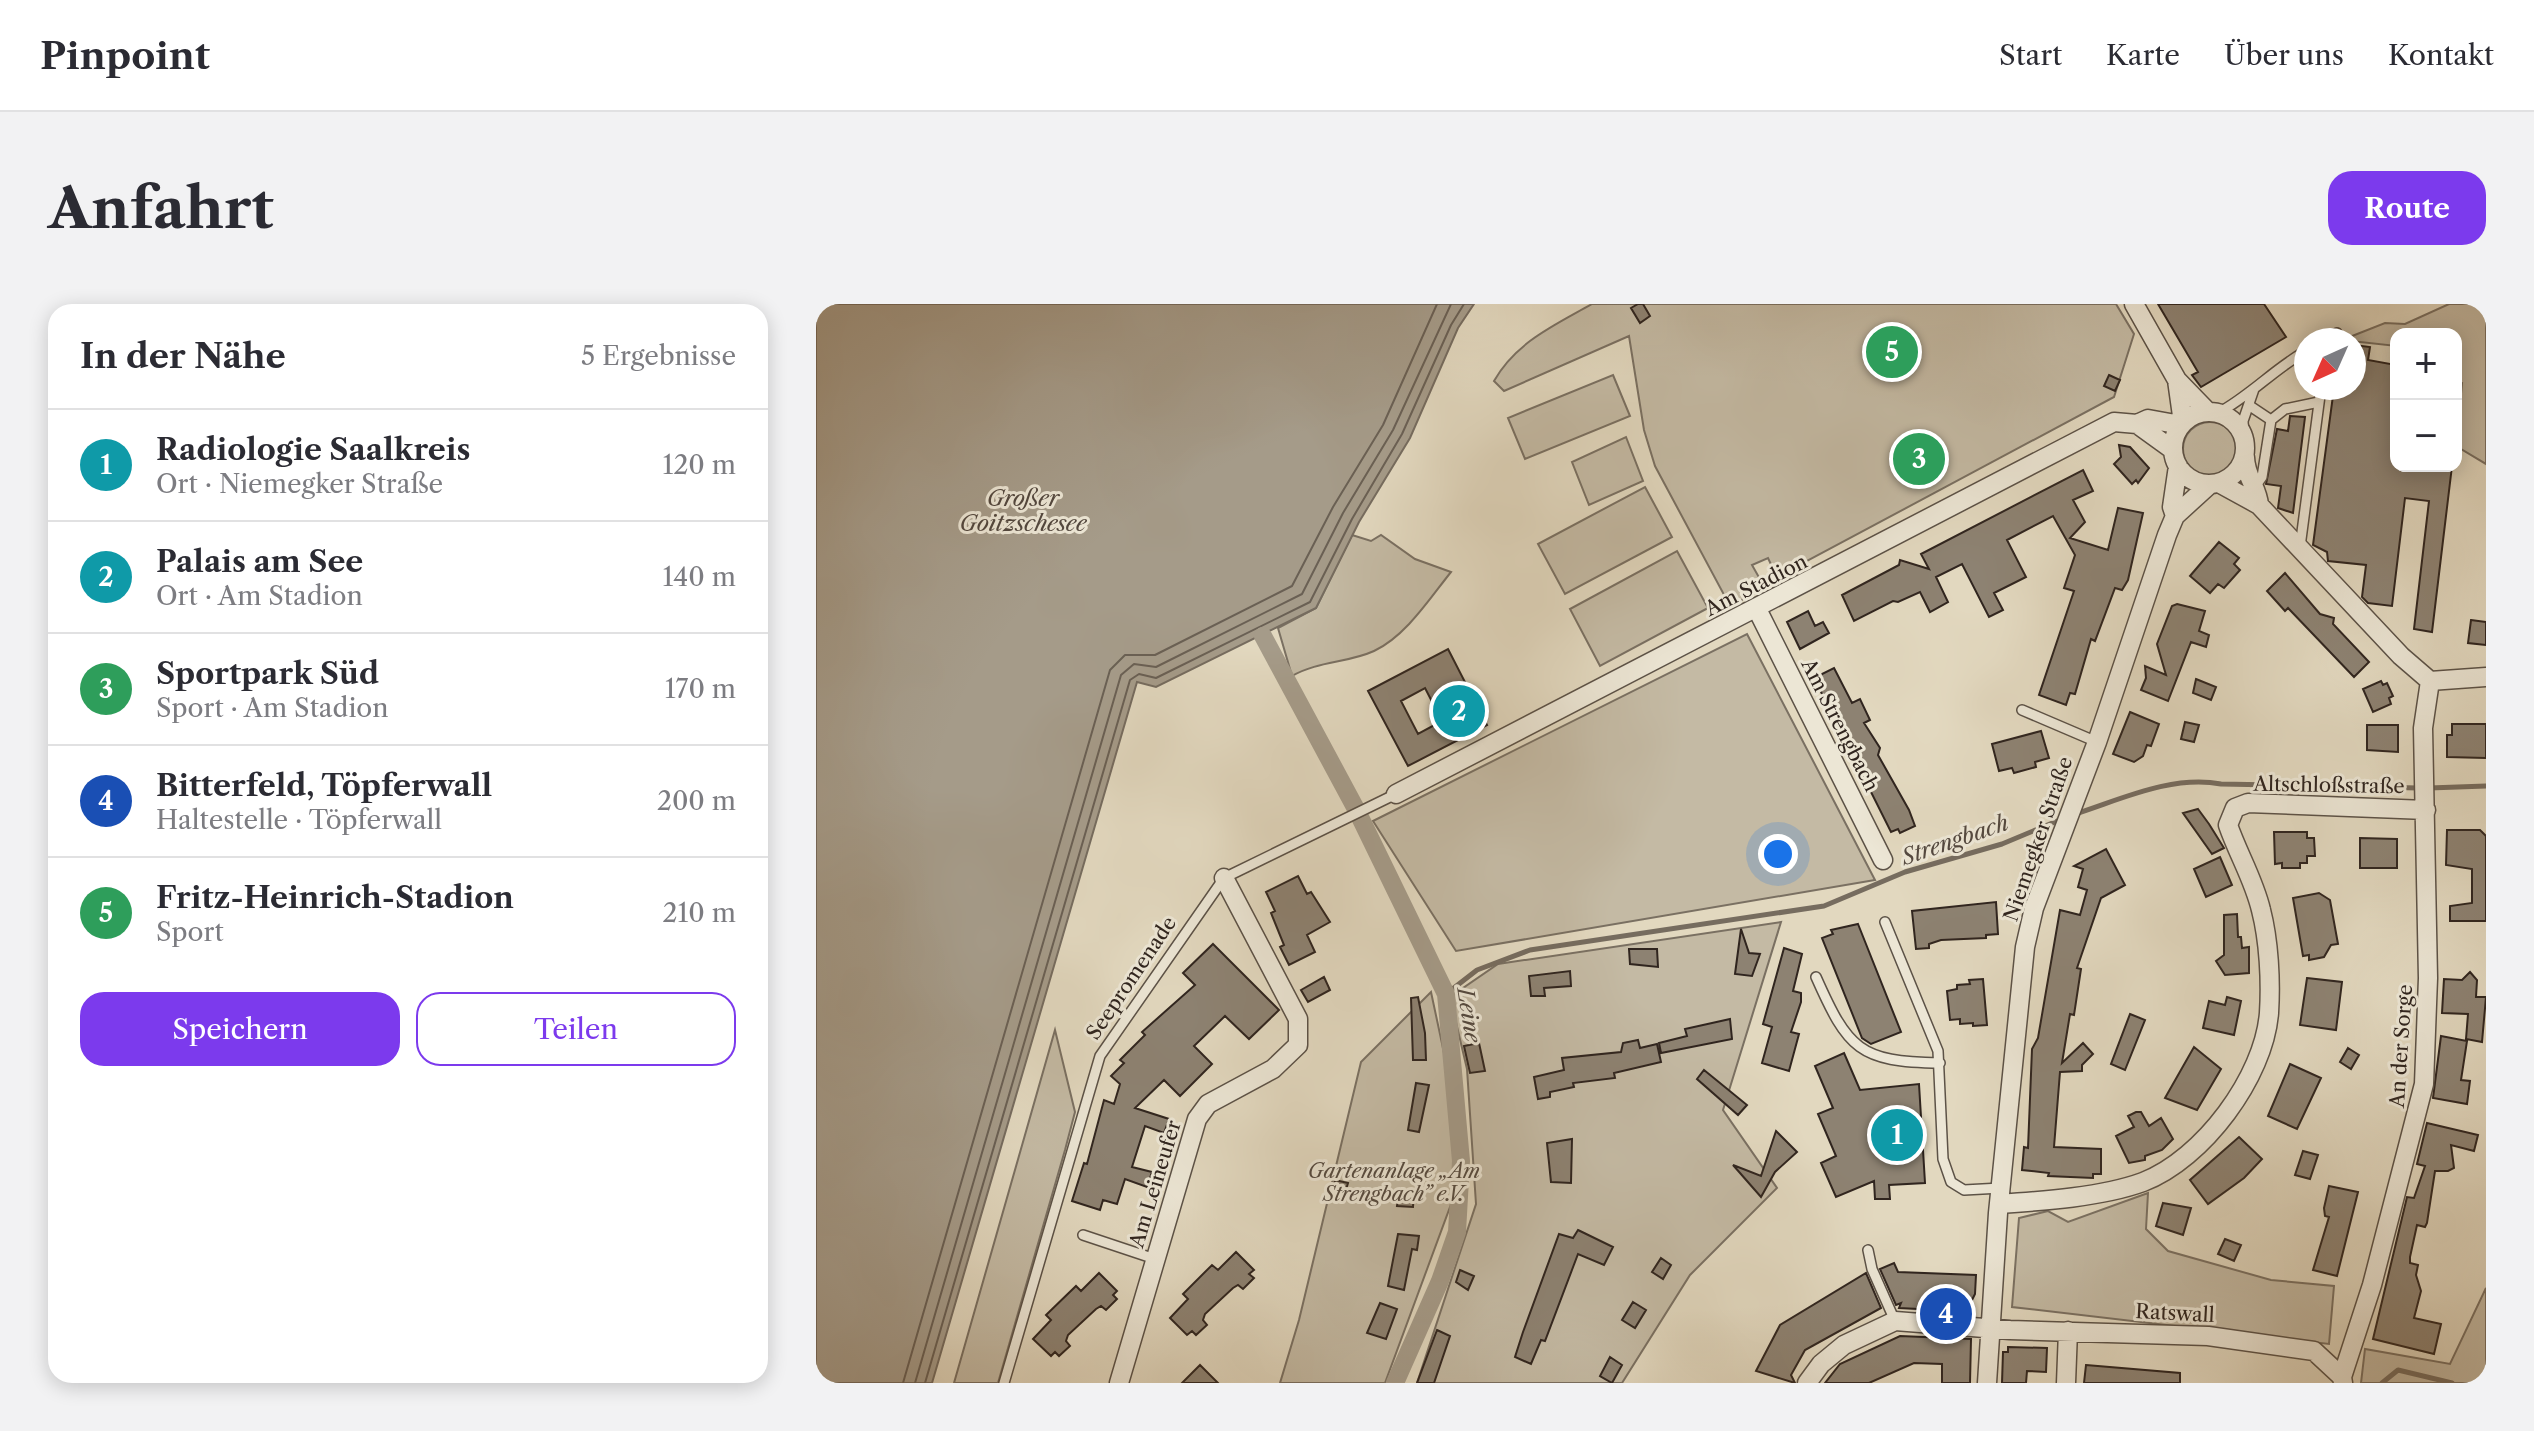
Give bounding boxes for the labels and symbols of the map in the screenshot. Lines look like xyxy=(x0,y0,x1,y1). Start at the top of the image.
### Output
pin: 5 xyxy=(1866,322,1918,382)
north arrow xyxy=(2294,328,2366,400)
pin: 3 xyxy=(1893,429,1945,489)
water label: Großer Goitzschesee xyxy=(959,485,1088,537)
street label: Am Stadion xyxy=(1700,549,1812,621)
street label: Am Strengbach xyxy=(1796,654,1884,796)
pin: 2 xyxy=(1433,681,1485,741)
street label: Niemegker Straße xyxy=(1999,754,2077,924)
street label: Altschloßstraße xyxy=(2252,772,2405,798)
water label: Strengbach xyxy=(1896,809,2012,872)
your location xyxy=(1758,834,1798,874)
street label: Seepromenade xyxy=(1081,912,1181,1044)
street label: An der Sorge xyxy=(2385,983,2417,1110)
water label: Leine xyxy=(1451,984,1487,1046)
pin: 1 xyxy=(1871,1105,1923,1165)
street label: Am Leineufer xyxy=(1124,1117,1186,1251)
park label: Gartenanlage „Am Strengbach” e.V. xyxy=(1308,1159,1480,1206)
pin: 4 xyxy=(1920,1284,1972,1344)
street label: Ratswall xyxy=(2135,1299,2215,1327)

